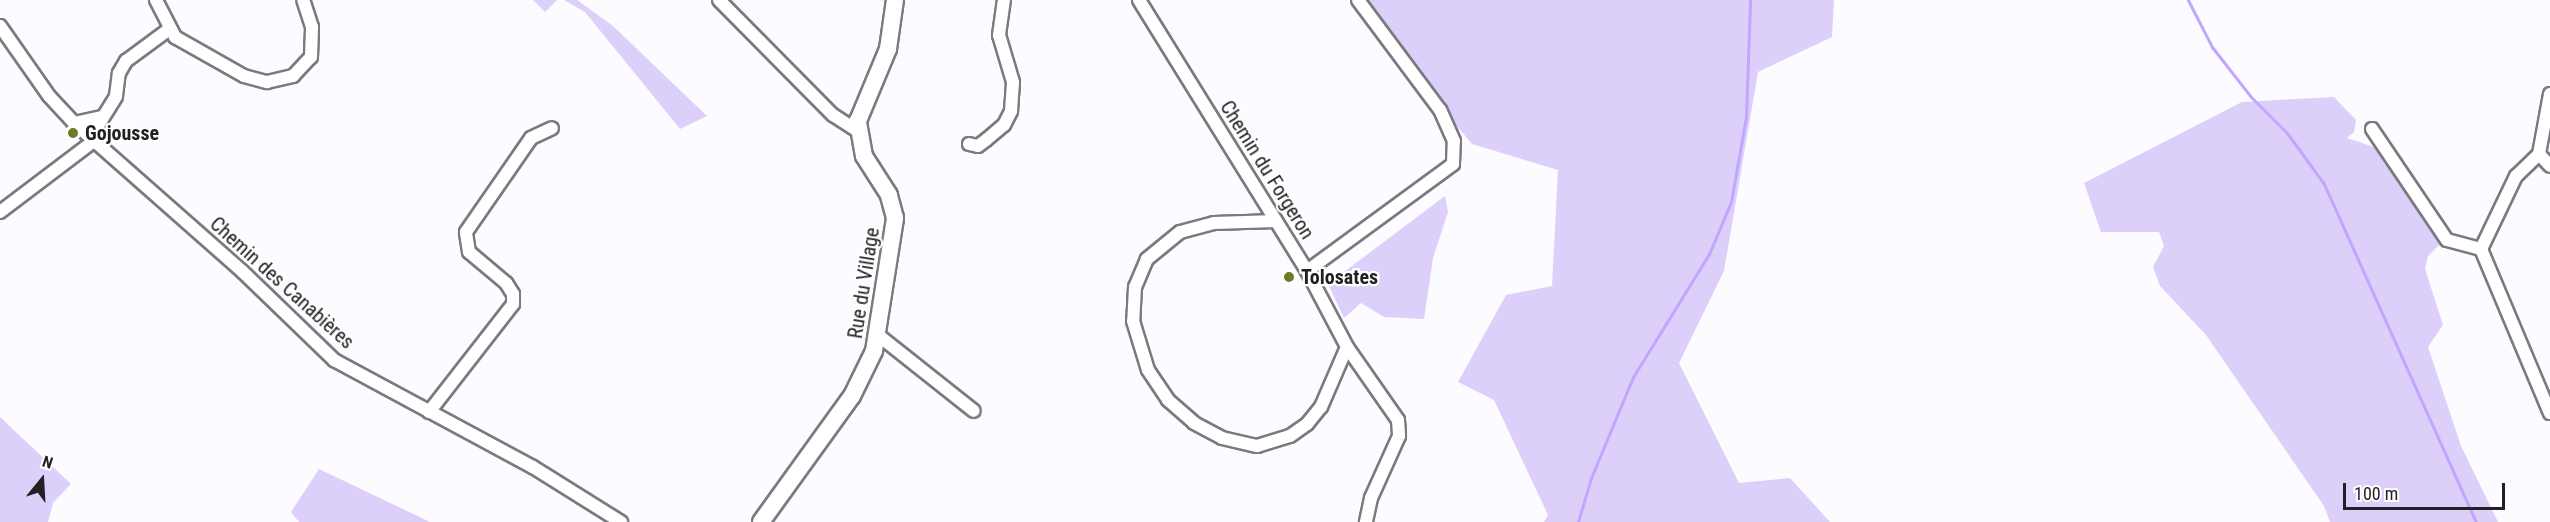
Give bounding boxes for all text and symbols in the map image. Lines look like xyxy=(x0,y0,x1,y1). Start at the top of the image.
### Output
street label: Chemin du Forgeron xyxy=(1215,96,1319,244)
place label: Gojousse xyxy=(85,121,159,145)
marker: Gojousse xyxy=(66,126,80,140)
street label: Chemin des Canabières xyxy=(205,212,359,354)
street label: Rue du Village xyxy=(843,226,885,340)
place label: Tolosates xyxy=(1301,265,1378,289)
marker: Tolosates xyxy=(1282,270,1296,284)
north arrow xyxy=(12,450,72,510)
text: N xyxy=(40,452,55,473)
scale bar xyxy=(2346,471,2508,509)
text: 100 m xyxy=(2354,483,2398,504)

